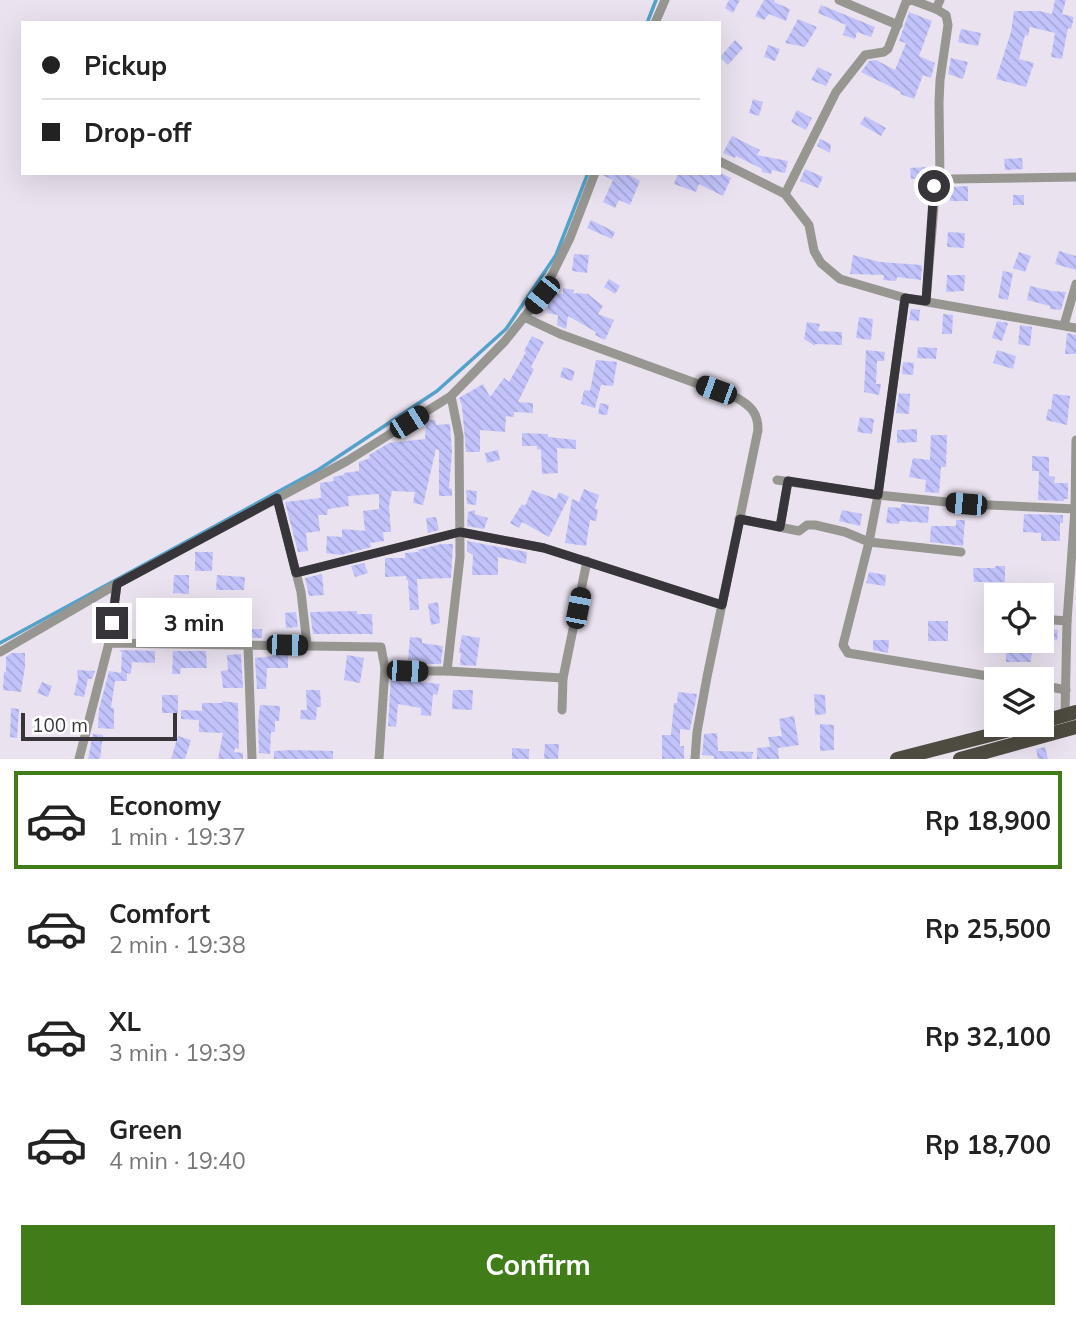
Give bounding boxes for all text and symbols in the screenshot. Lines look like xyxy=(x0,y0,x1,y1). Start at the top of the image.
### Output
text: Pickup xyxy=(84,49,167,82)
text: Drop-off xyxy=(84,116,191,149)
route start xyxy=(918,170,950,202)
car xyxy=(521,272,564,318)
car xyxy=(693,373,740,407)
car xyxy=(386,402,433,442)
car xyxy=(945,492,988,516)
map controls xyxy=(984,583,1054,737)
button: locate xyxy=(984,583,1054,653)
car xyxy=(564,585,593,631)
callout: 3 min xyxy=(136,598,252,648)
route end xyxy=(96,607,128,639)
text: 3 min xyxy=(164,608,224,637)
car xyxy=(266,634,309,656)
car xyxy=(386,660,429,682)
button: layers xyxy=(984,667,1054,737)
scale bar xyxy=(21,710,177,742)
text: 100 m xyxy=(32,713,88,737)
icon: car xyxy=(25,789,88,852)
text: Economy xyxy=(109,789,221,822)
text: Rp 18,900 xyxy=(925,804,1051,837)
text: 1 min · 19:37 xyxy=(109,822,246,851)
icon: car xyxy=(25,897,88,960)
text: Comfort xyxy=(109,897,210,930)
text: Rp 25,500 xyxy=(925,912,1051,945)
text: 2 min · 19:38 xyxy=(109,930,246,959)
icon: car xyxy=(25,1005,88,1068)
text: XL xyxy=(109,1005,141,1038)
text: Rp 32,100 xyxy=(925,1020,1051,1053)
text: 3 min · 19:39 xyxy=(109,1038,246,1067)
icon: car xyxy=(25,1113,88,1176)
text: Green xyxy=(109,1113,182,1146)
text: Rp 18,700 xyxy=(925,1128,1051,1161)
text: 4 min · 19:40 xyxy=(109,1146,246,1175)
button: Confirm xyxy=(21,1225,1055,1305)

